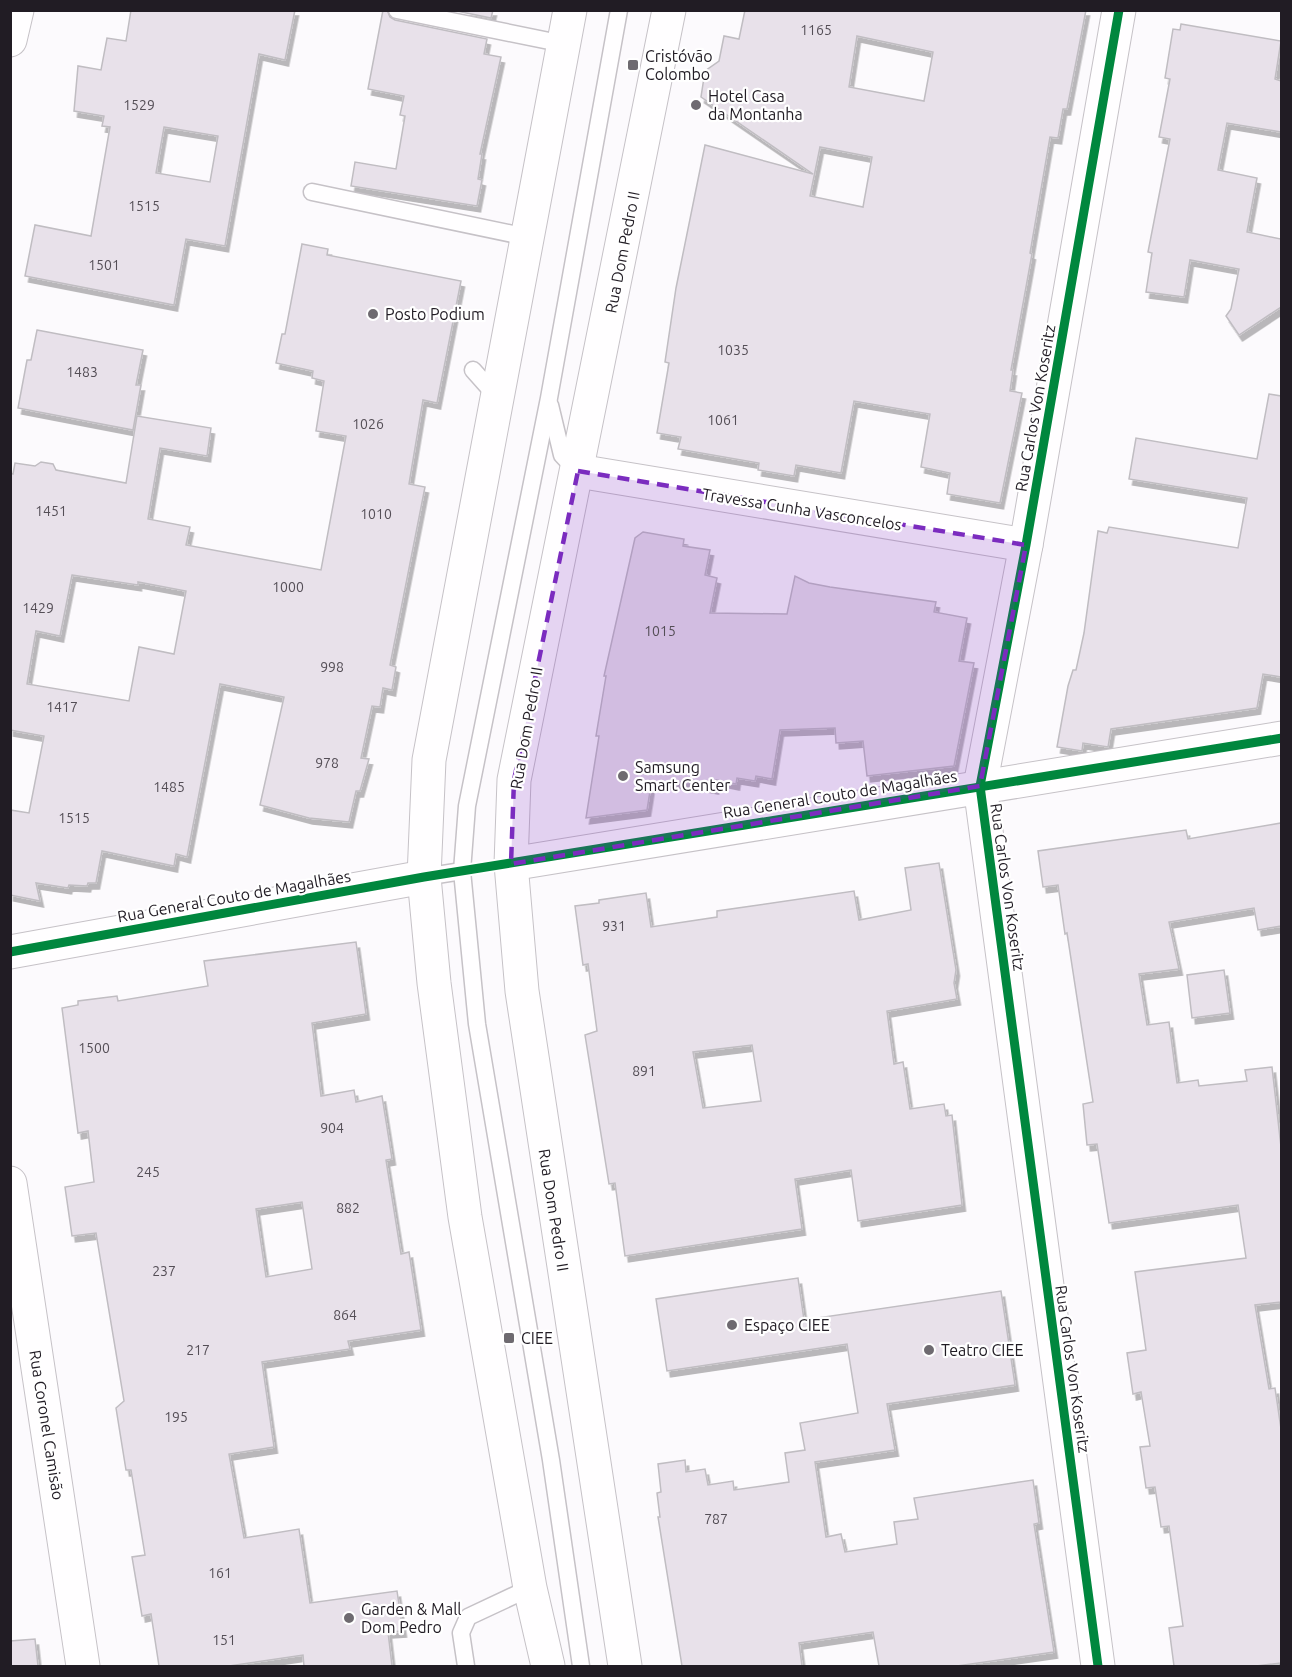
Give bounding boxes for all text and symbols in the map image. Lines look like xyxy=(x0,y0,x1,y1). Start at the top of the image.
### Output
house number: 1165 xyxy=(800,22,832,38)
place label: Cristóvão Colombo xyxy=(645,47,713,83)
marker: Cristóvão Colombo xyxy=(626,58,640,72)
place label: Hotel Casa da Montanha xyxy=(708,87,803,123)
house number: 1529 xyxy=(123,97,155,113)
marker: Hotel Casa da Montanha xyxy=(689,98,703,112)
street label: Rua Dom Pedro II xyxy=(601,190,643,314)
house number: 1515 xyxy=(128,198,160,214)
house number: 1501 xyxy=(88,257,120,273)
place label: Posto Podium xyxy=(385,305,485,323)
marker: Posto Podium xyxy=(366,307,380,321)
street label: Rua Carlos Von Koseritz xyxy=(1011,323,1059,493)
house number: 1035 xyxy=(717,342,749,358)
house number: 1483 xyxy=(66,364,98,380)
house number: 1061 xyxy=(707,412,739,428)
house number: 1026 xyxy=(352,416,384,432)
street label: Travessa Cunha Vasconcelos xyxy=(701,484,903,534)
house number: 1451 xyxy=(35,503,67,519)
house number: 1010 xyxy=(360,506,392,522)
house number: 1000 xyxy=(272,579,304,595)
house number: 1429 xyxy=(22,600,54,616)
house number: 1015 xyxy=(644,623,676,639)
house number: 998 xyxy=(320,659,344,675)
street label: Rua Dom Pedro II xyxy=(506,665,546,791)
house number: 1417 xyxy=(46,699,78,715)
house number: 978 xyxy=(315,755,339,771)
place label: Samsung Smart Center xyxy=(635,758,730,794)
street label: Rua General Couto de Magalhães xyxy=(722,767,958,821)
marker: Samsung Smart Center xyxy=(616,769,630,783)
house number: 1485 xyxy=(153,779,185,795)
street label: Rua Carlos Von Koseritz xyxy=(987,802,1029,972)
house number: 1515 xyxy=(58,810,90,826)
street label: Rua General Couto de Magalhães xyxy=(116,867,352,925)
house number: 931 xyxy=(602,918,626,934)
house number: 1500 xyxy=(78,1040,110,1056)
house number: 891 xyxy=(632,1063,656,1079)
house number: 904 xyxy=(320,1120,344,1136)
street label: Rua Dom Pedro II xyxy=(535,1147,573,1273)
house number: 245 xyxy=(136,1164,160,1180)
house number: 882 xyxy=(336,1200,360,1216)
house number: 237 xyxy=(152,1263,176,1279)
street label: Rua Carlos Von Koseritz xyxy=(1052,1284,1094,1454)
house number: 864 xyxy=(333,1307,357,1323)
place label: Espaço CIEE xyxy=(744,1316,830,1334)
marker: Espaço CIEE xyxy=(725,1318,739,1332)
place label: CIEE xyxy=(521,1329,553,1347)
marker: CIEE xyxy=(502,1331,516,1345)
place label: Teatro CIEE xyxy=(941,1341,1023,1359)
house number: 217 xyxy=(186,1342,210,1358)
marker: Teatro CIEE xyxy=(922,1343,936,1357)
street label: Rua Coronel Camisão xyxy=(26,1349,68,1501)
house number: 195 xyxy=(164,1409,188,1425)
house number: 787 xyxy=(704,1511,728,1527)
house number: 161 xyxy=(208,1565,232,1581)
place label: Garden & Mall Dom Pedro xyxy=(361,1600,462,1636)
marker: Garden & Mall Dom Pedro xyxy=(342,1611,356,1625)
house number: 151 xyxy=(212,1632,236,1648)

